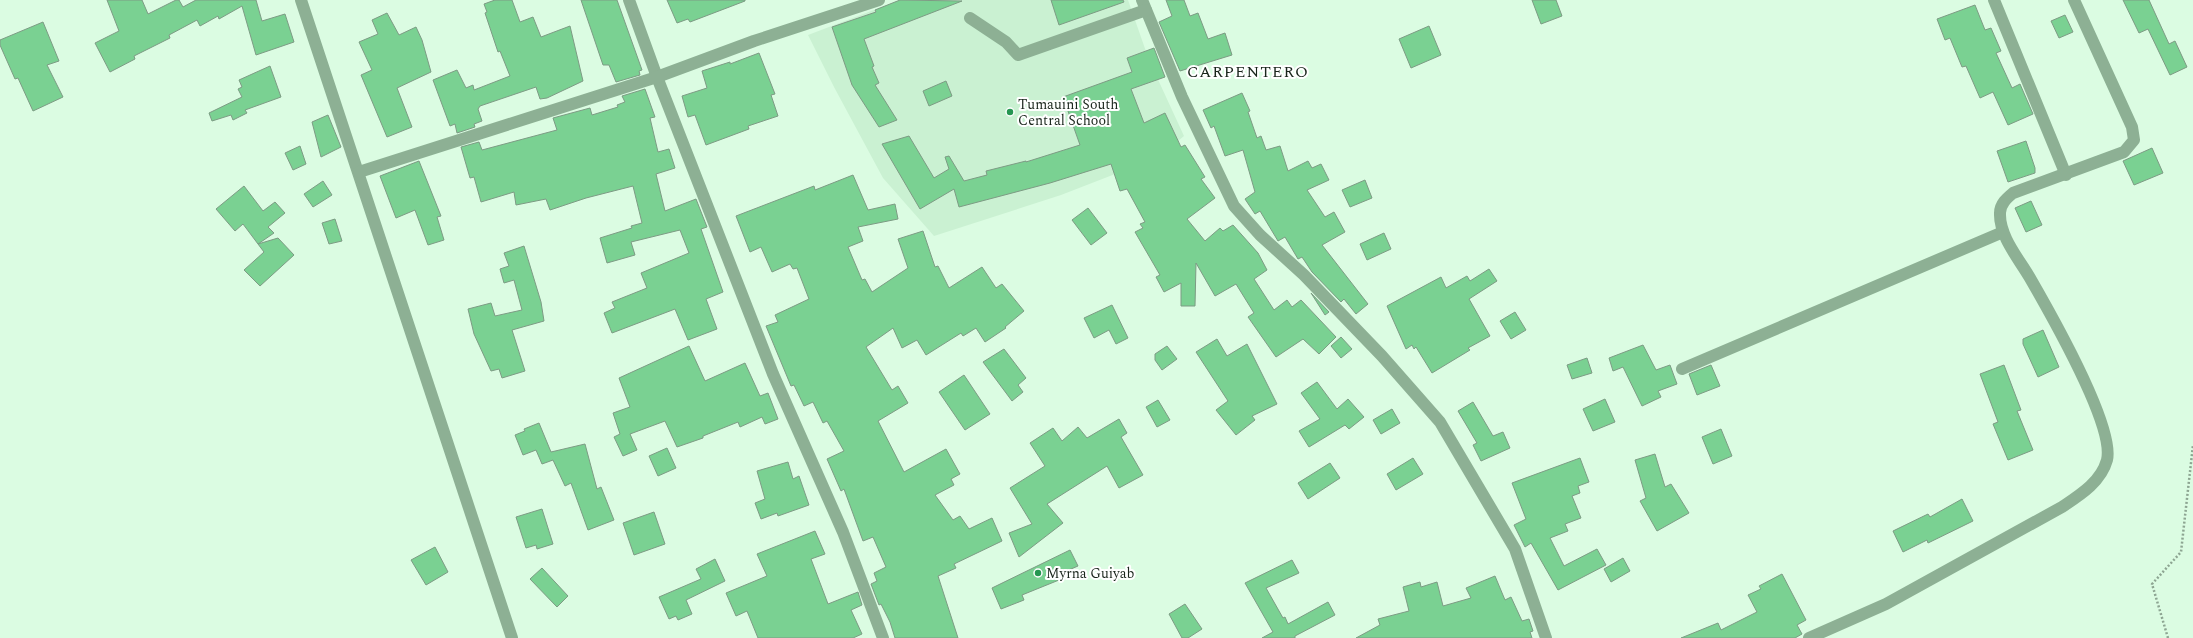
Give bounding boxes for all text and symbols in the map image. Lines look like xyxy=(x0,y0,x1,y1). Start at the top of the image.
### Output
district label: CARPENTERO xyxy=(1187,60,1309,84)
place label: Tumauini South Central School xyxy=(1018,94,1118,131)
marker: Tumauini South Central School xyxy=(1005,107,1015,117)
place label: Myrna Guiyab xyxy=(1046,563,1135,584)
marker: Myrna Guiyab xyxy=(1033,568,1043,578)

